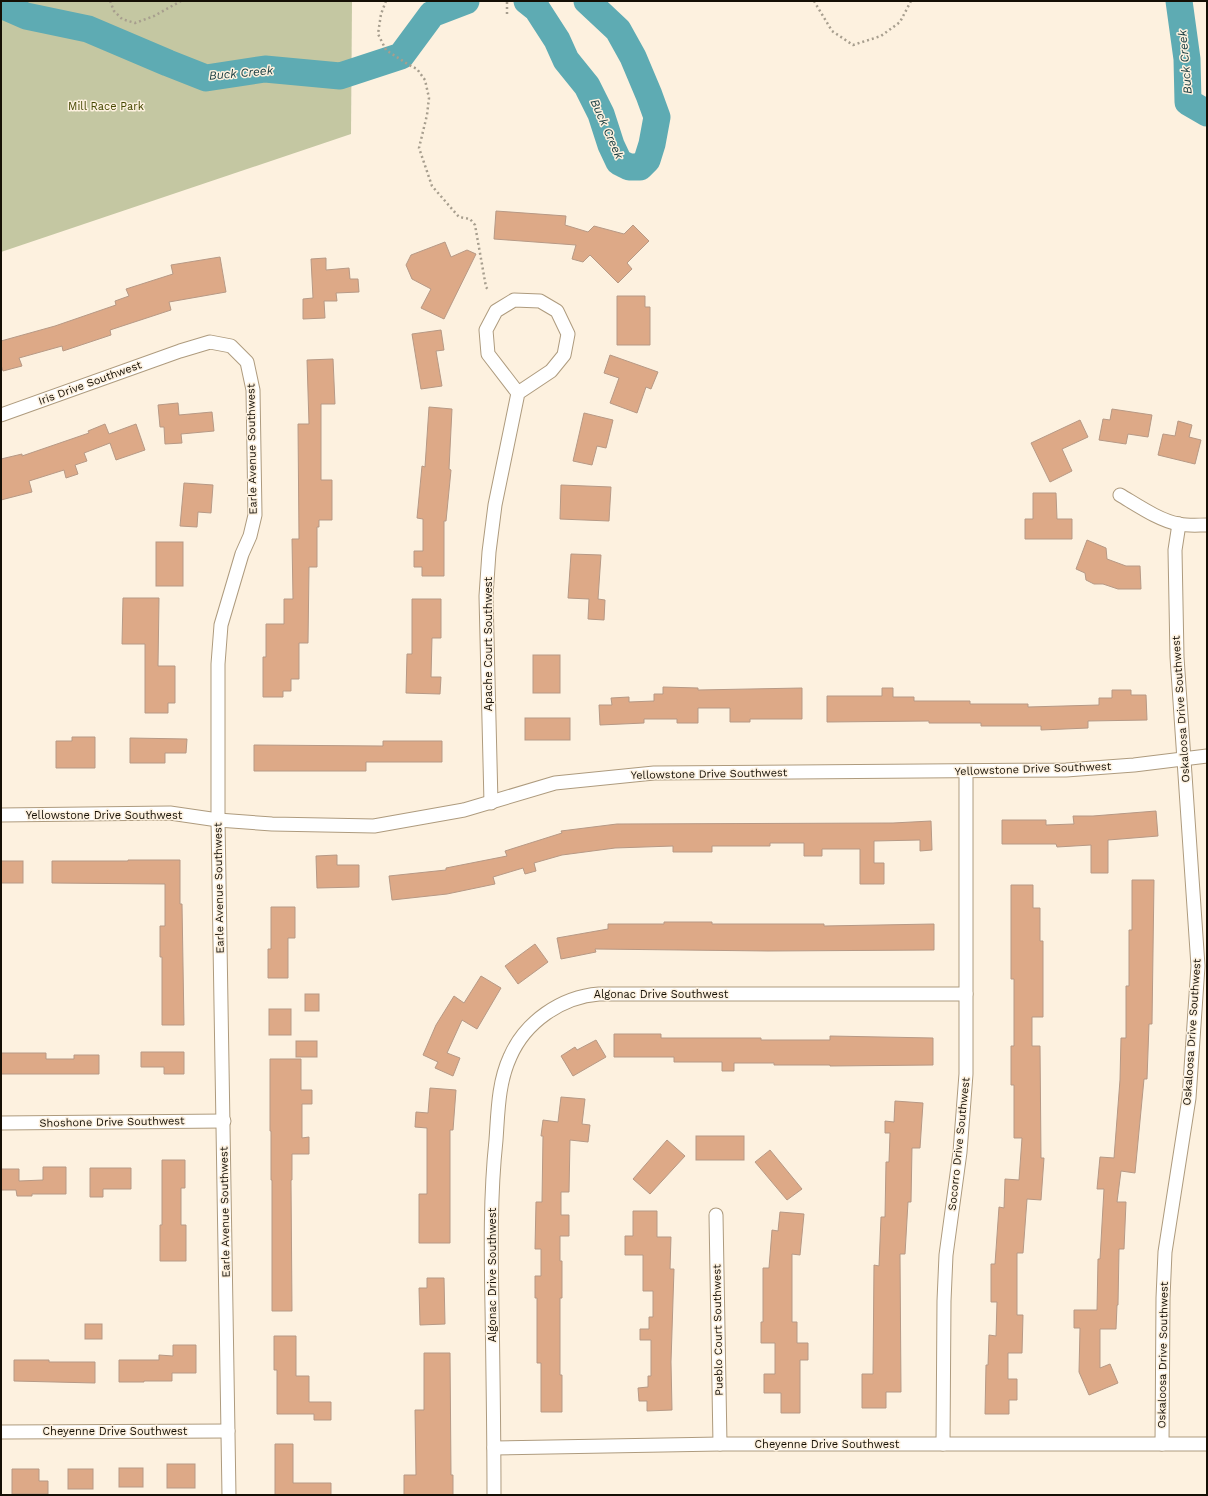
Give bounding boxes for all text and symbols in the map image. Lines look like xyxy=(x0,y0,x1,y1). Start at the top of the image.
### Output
water label: Buck Creek xyxy=(1175,29,1195,95)
water label: Buck Creek xyxy=(208,63,274,83)
water label: Buck Creek xyxy=(587,97,627,162)
park label: Mill Race Park xyxy=(68,100,144,113)
street label: Iris Drive Southwest xyxy=(37,358,144,408)
street label: Earle Avenue Southwest xyxy=(244,383,260,515)
street label: Apache Court Southwest xyxy=(482,576,495,711)
street label: Oskaloosa Drive Southwest xyxy=(1169,635,1193,783)
street label: Yellowstone Drive Southwest xyxy=(955,760,1112,778)
street label: Yellowstone Drive Southwest xyxy=(631,766,788,782)
street label: Yellowstone Drive Southwest xyxy=(26,809,183,822)
street label: Earle Avenue Southwest xyxy=(211,822,227,954)
street label: Oskaloosa Drive Southwest xyxy=(1180,958,1204,1106)
street label: Algonac Drive Southwest xyxy=(594,988,729,1001)
street label: Socorro Drive Southwest xyxy=(946,1076,973,1211)
street label: Shoshone Drive Southwest xyxy=(39,1114,185,1130)
street label: Earle Avenue Southwest xyxy=(217,1146,233,1278)
street label: Algonac Drive Southwest xyxy=(486,1207,499,1342)
street label: Pueblo Court Southwest xyxy=(710,1264,726,1396)
street label: Oskaloosa Drive Southwest xyxy=(1155,1281,1171,1429)
street label: Cheyenne Drive Southwest xyxy=(43,1425,188,1438)
street label: Cheyenne Drive Southwest xyxy=(755,1438,900,1451)

